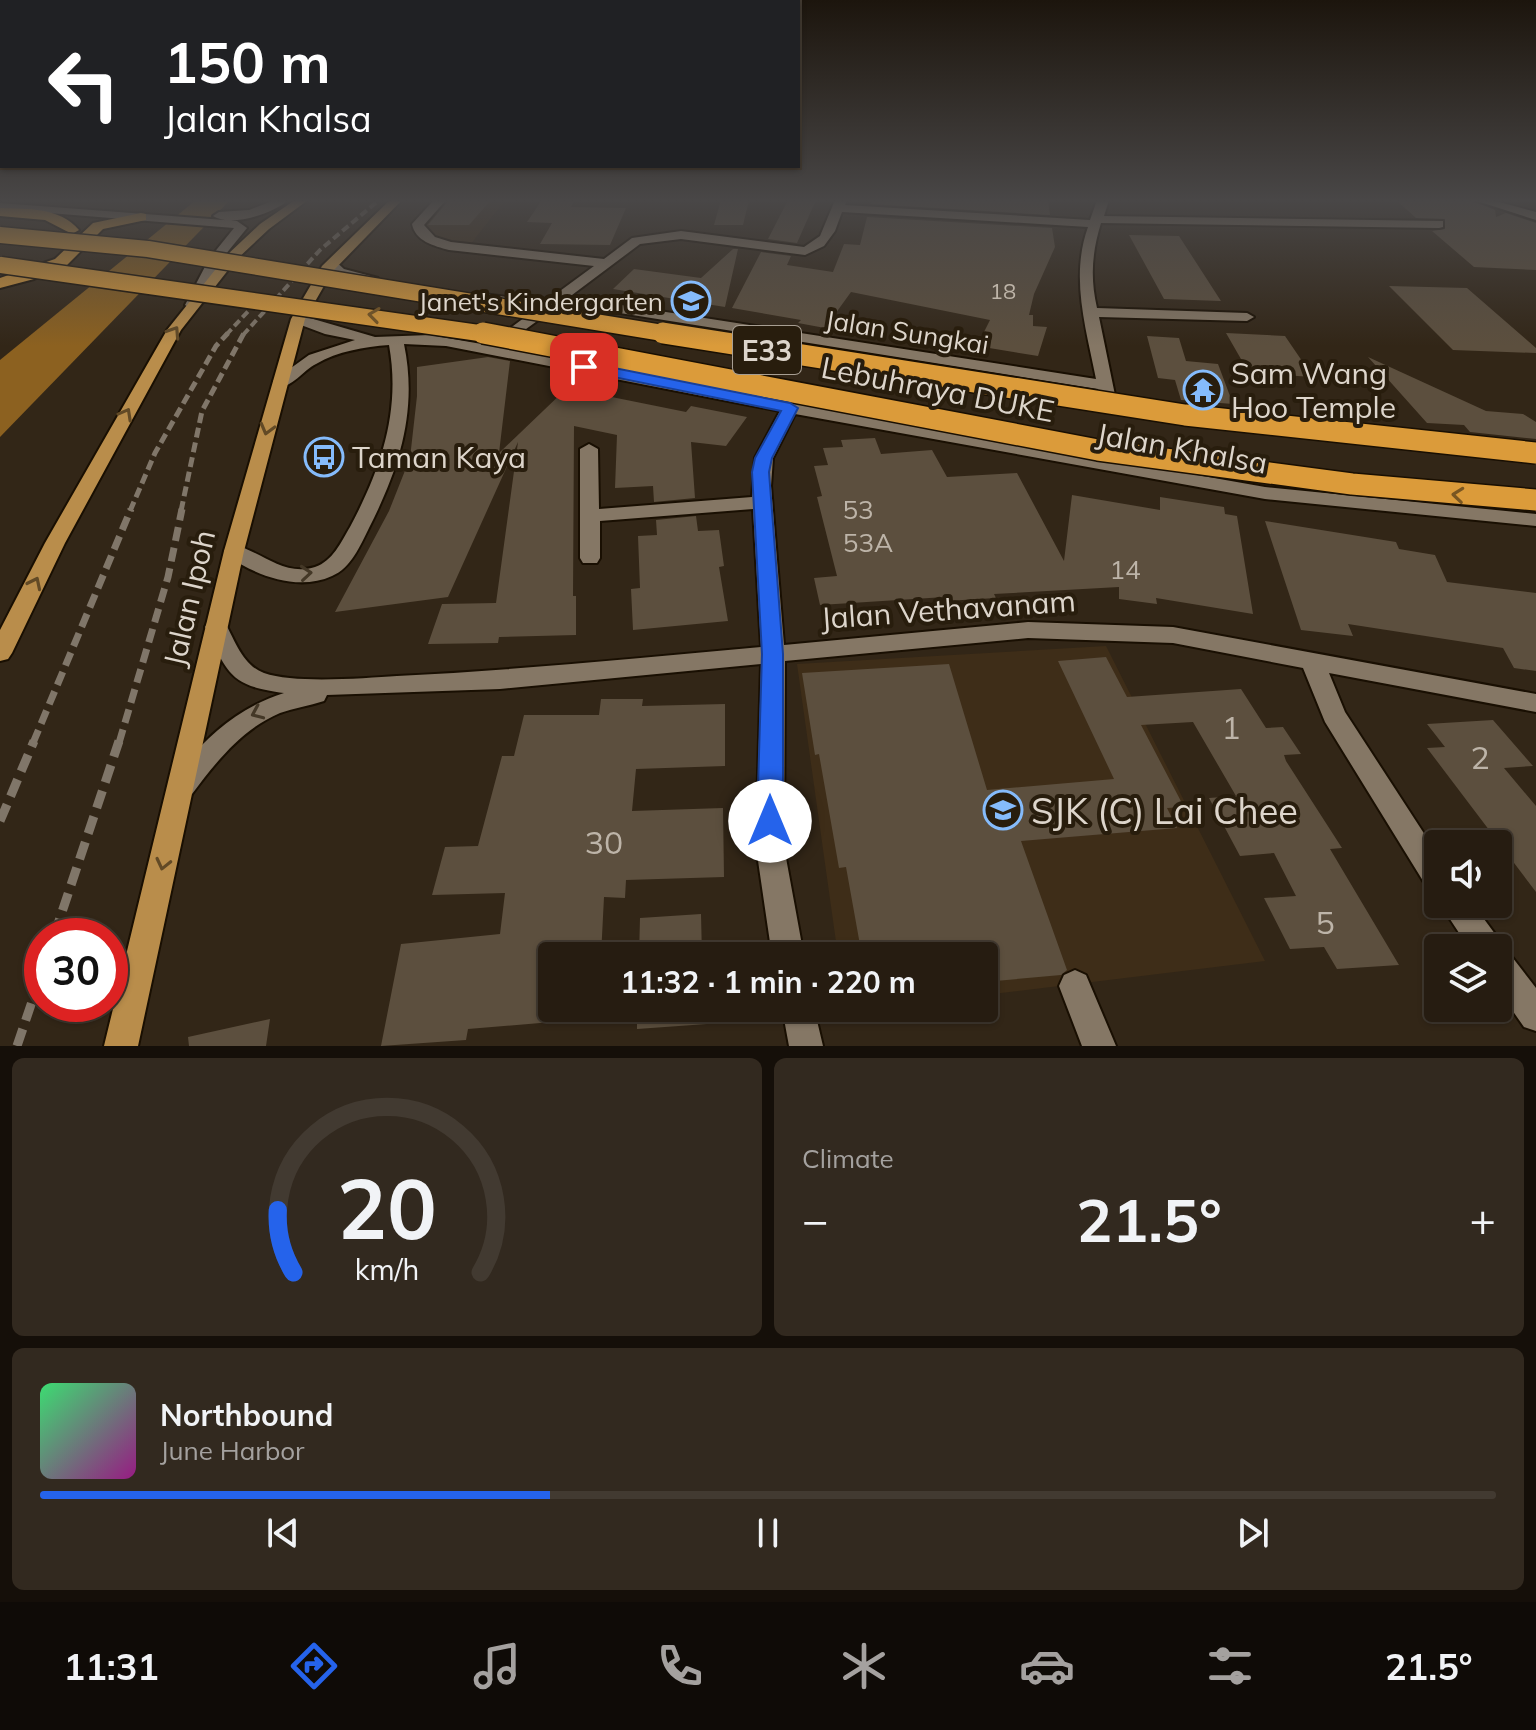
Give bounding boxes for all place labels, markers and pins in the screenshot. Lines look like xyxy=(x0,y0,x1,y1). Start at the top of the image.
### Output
school or university icon: Janet's Kindergarten xyxy=(670,280,712,322)
place label: Janet's Kindergarten xyxy=(418,285,663,318)
pin xyxy=(550,333,618,401)
place label: Sam Wang Hoo Temple xyxy=(1231,354,1396,426)
temple icon: Sam Wang Hoo Temple xyxy=(1182,369,1224,411)
bus stop icon: Taman Kaya xyxy=(303,436,345,478)
place label: Taman Kaya xyxy=(352,438,526,476)
place label: SJK (C) Lai Chee xyxy=(1031,788,1298,833)
school or university icon: SJK (C) Lai Chee xyxy=(982,789,1024,831)

